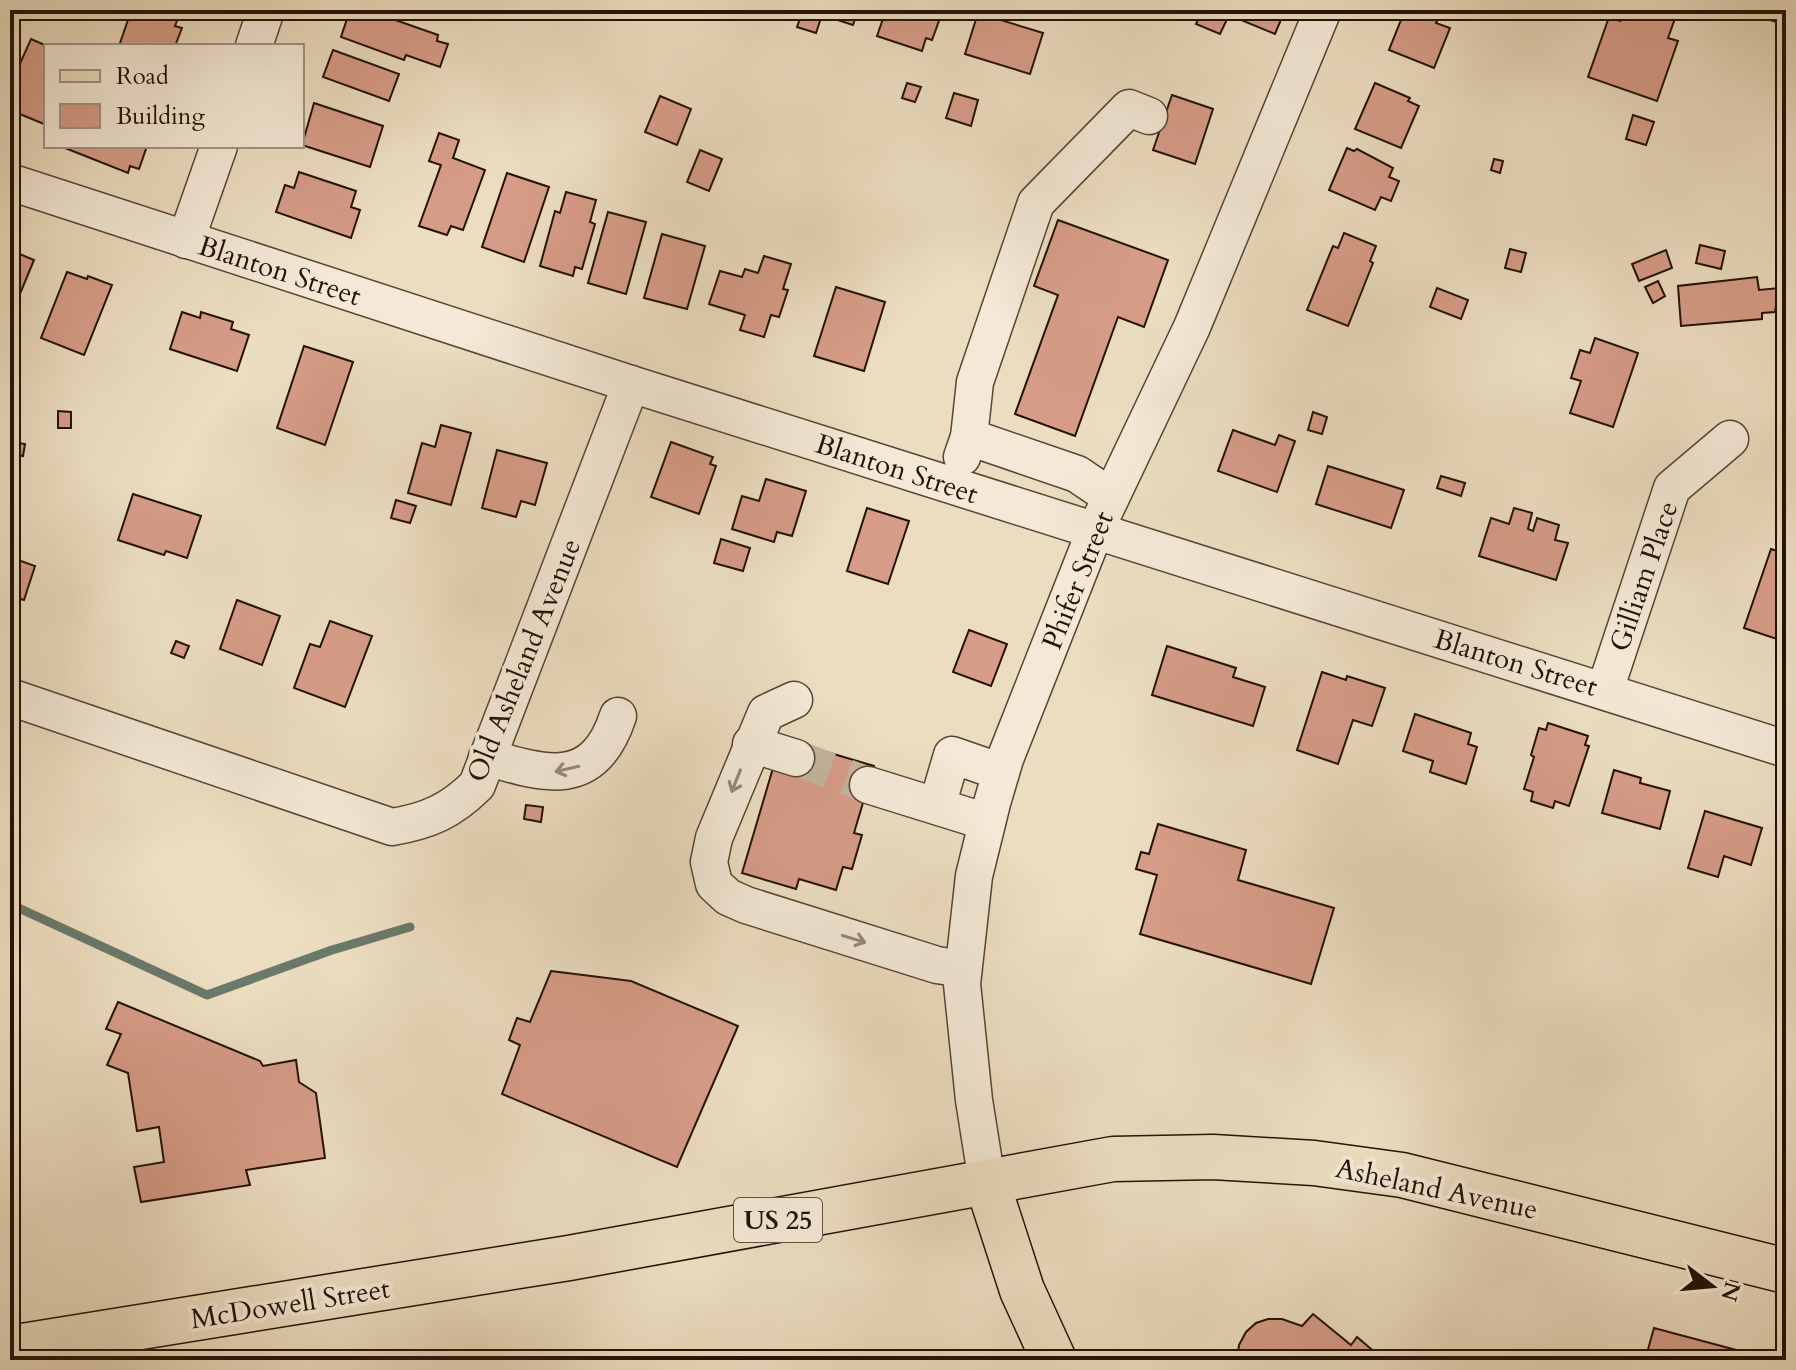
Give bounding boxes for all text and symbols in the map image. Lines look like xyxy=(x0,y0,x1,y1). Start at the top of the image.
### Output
legend xyxy=(44,44,304,148)
text: Road xyxy=(116,60,169,93)
text: Building xyxy=(116,100,206,133)
street label: Blanton Street xyxy=(193,227,366,315)
street label: Blanton Street xyxy=(810,425,983,513)
street label: Gilliam Place xyxy=(1600,496,1687,657)
street label: Phifer Street xyxy=(1033,505,1123,655)
street label: Old Asheland Avenue xyxy=(458,533,590,788)
street label: Blanton Street xyxy=(1429,620,1602,706)
one-way arrow xyxy=(555,762,581,777)
one-way arrow xyxy=(728,768,742,793)
one-way arrow xyxy=(841,932,866,947)
street label: Asheland Avenue xyxy=(1332,1149,1541,1229)
road number: US 25 xyxy=(734,1198,822,1242)
north arrow xyxy=(1672,1246,1752,1326)
street label: McDowell Street xyxy=(188,1269,393,1339)
text: N xyxy=(1713,1278,1747,1305)

